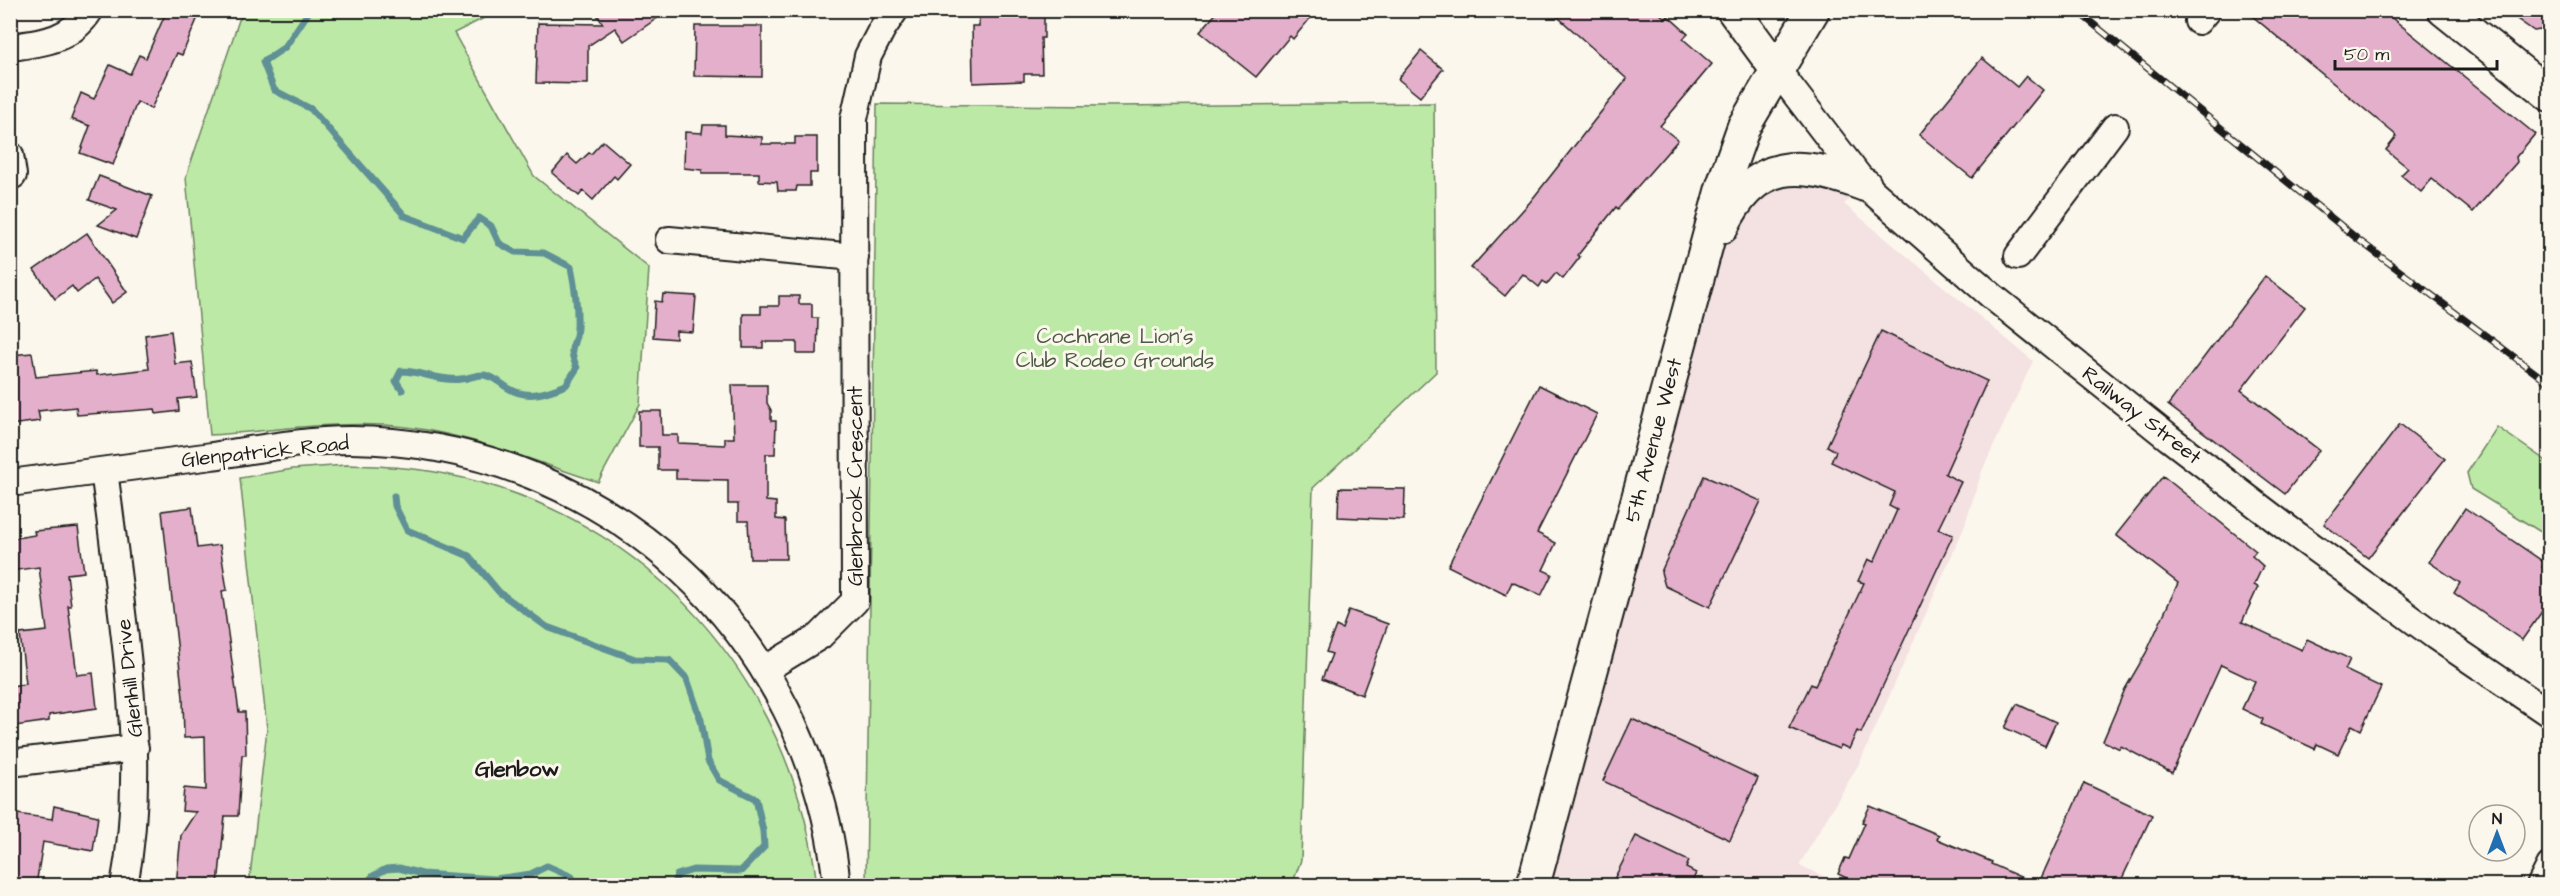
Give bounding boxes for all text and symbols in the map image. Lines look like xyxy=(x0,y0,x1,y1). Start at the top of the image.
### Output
scale bar xyxy=(2335,33,2497,71)
text: 50 m xyxy=(2344,42,2389,67)
park label: Cochrane Lion's Club Rodeo Grounds xyxy=(1016,322,1214,375)
street label: 5th Avenue West xyxy=(1618,354,1689,525)
street label: Railway Street xyxy=(2075,359,2208,473)
street label: Glenbrook Crescent xyxy=(841,385,870,586)
street label: Glenpatrick Road xyxy=(180,428,351,476)
street label: Glenhill Drive xyxy=(109,617,150,739)
district label: Glenbow xyxy=(475,754,559,785)
north arrow xyxy=(2467,803,2527,863)
text: N xyxy=(2492,808,2502,830)

